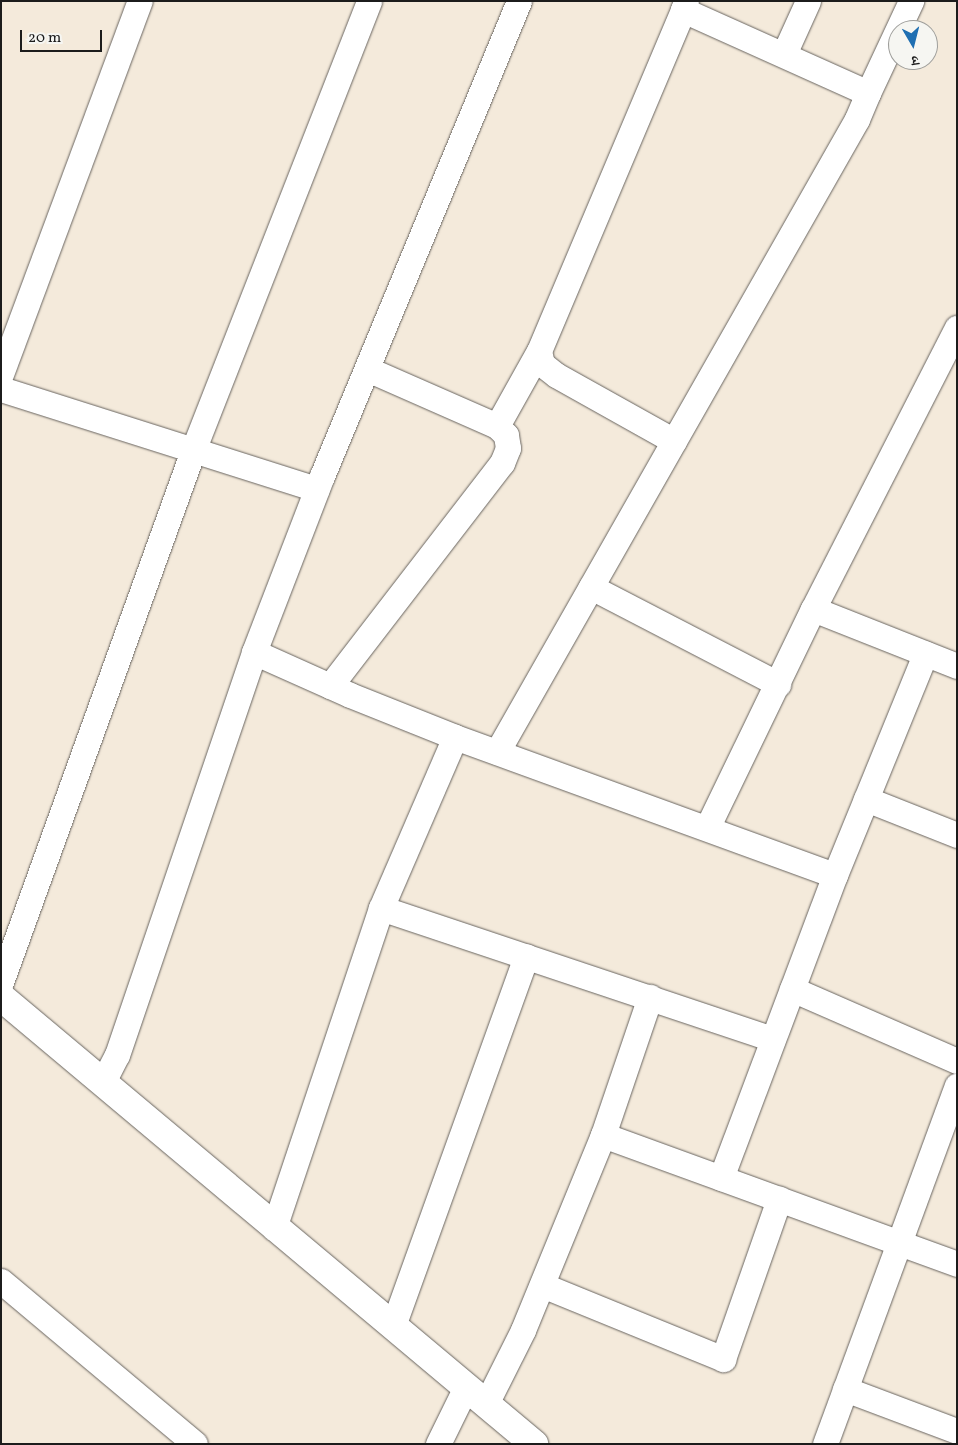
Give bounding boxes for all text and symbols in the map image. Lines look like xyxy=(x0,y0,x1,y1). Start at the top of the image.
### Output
scale bar xyxy=(22,20,105,52)
north arrow xyxy=(888,20,938,70)
text: 20 m xyxy=(28,28,61,49)
text: उ xyxy=(910,49,920,69)

